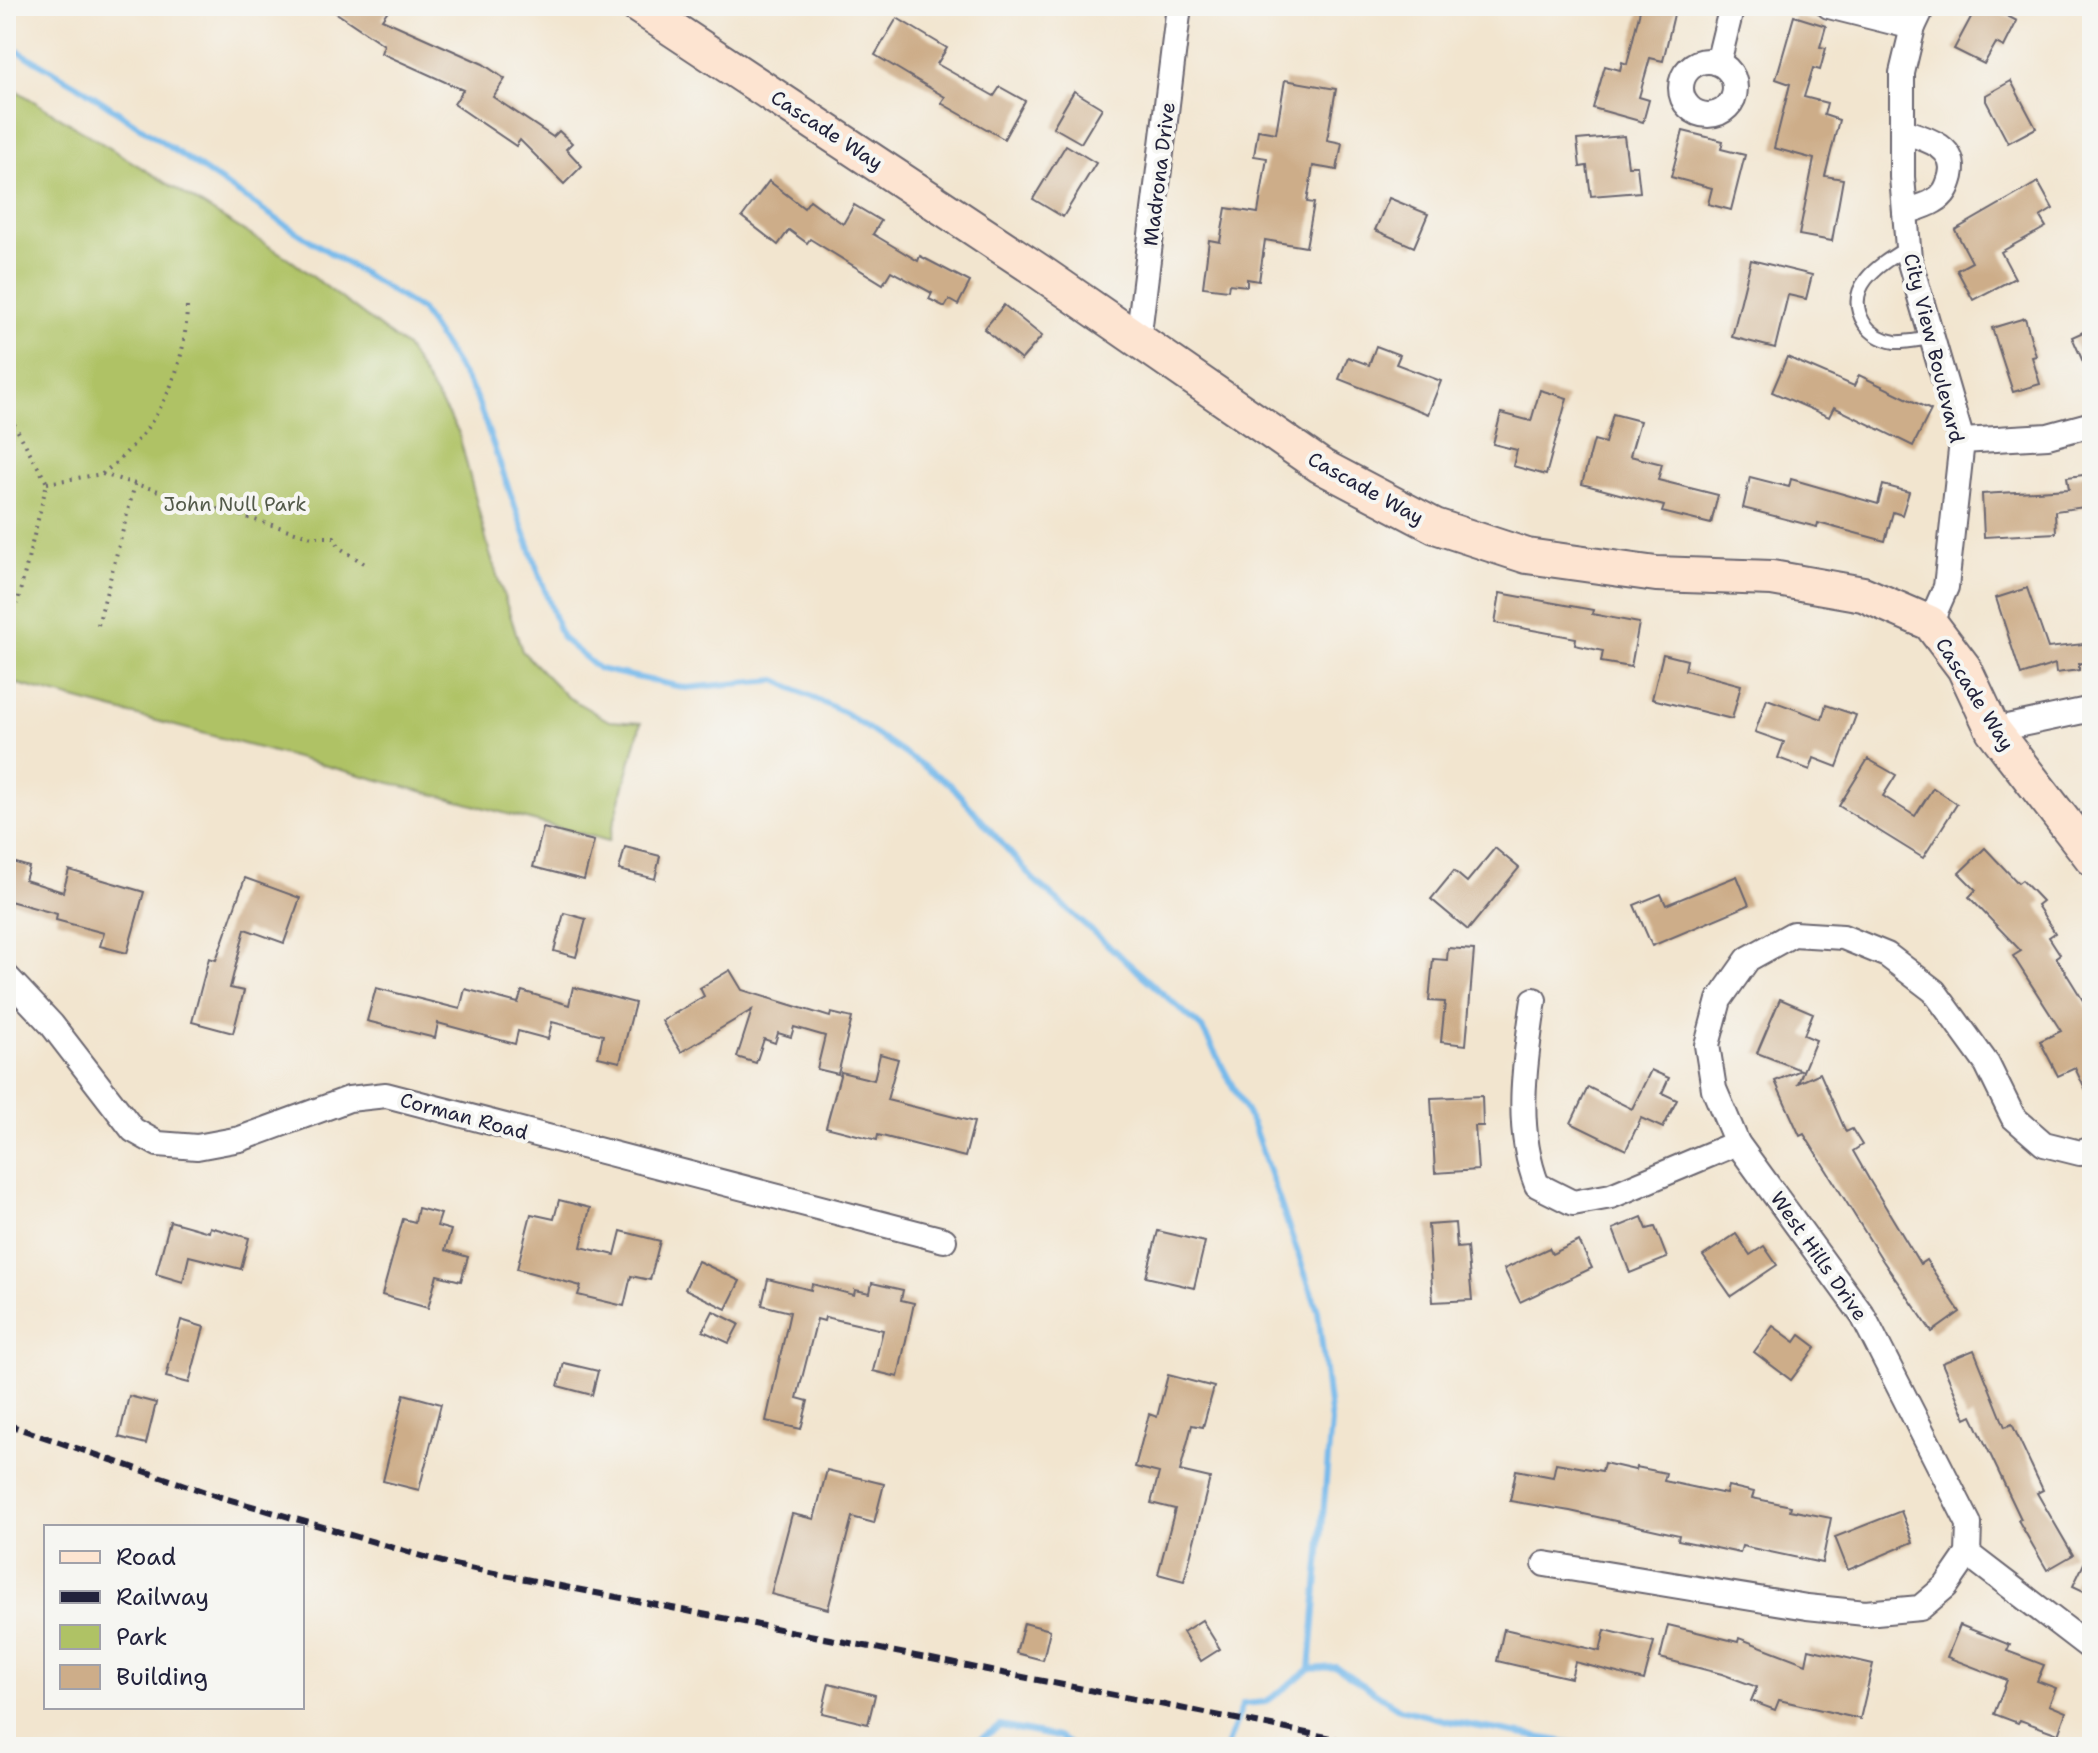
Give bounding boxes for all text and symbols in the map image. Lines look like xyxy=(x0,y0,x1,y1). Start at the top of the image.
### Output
street label: Cascade Way xyxy=(766,84,888,176)
street label: Madrona Drive xyxy=(1137,101,1181,247)
street label: City View Boulevard xyxy=(1898,251,1970,446)
street label: Cascade Way xyxy=(1303,445,1429,531)
park label: John Null Park xyxy=(163,491,307,517)
street label: Cascade Way xyxy=(1930,633,2020,755)
street label: Corman Road xyxy=(397,1086,531,1146)
street label: West Hills Drive xyxy=(1765,1186,1873,1326)
legend xyxy=(44,1525,304,1709)
text: Road xyxy=(116,1541,176,1573)
text: Railway xyxy=(116,1581,209,1613)
text: Park xyxy=(116,1621,168,1653)
text: Building xyxy=(116,1661,208,1693)

